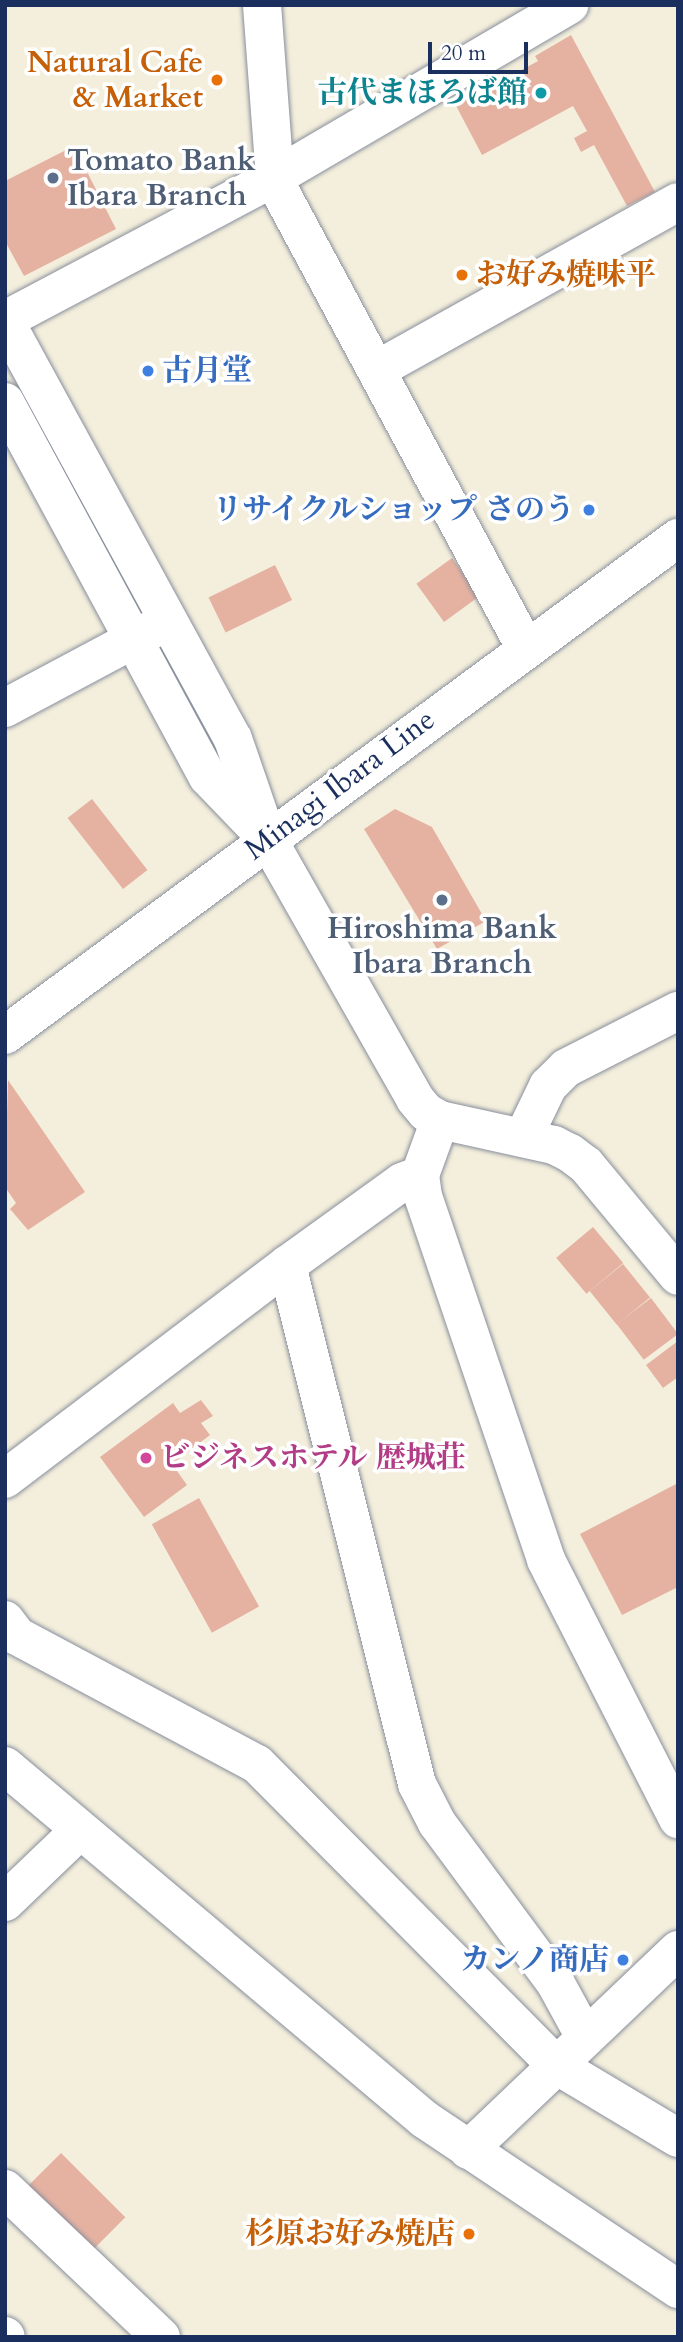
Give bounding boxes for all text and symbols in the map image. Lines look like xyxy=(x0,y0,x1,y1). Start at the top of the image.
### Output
scale bar xyxy=(431,28,531,72)
text: 20 m xyxy=(441,39,486,68)
place label: Natural Cafe & Market xyxy=(27,45,203,116)
marker: Natural Cafe & Market xyxy=(209,72,225,88)
place label: 古代まほろば館 xyxy=(317,75,527,111)
marker: 古代まほろば館 xyxy=(533,85,549,101)
place label: Tomato Bank Ibara Branch xyxy=(67,143,256,214)
marker: Tomato Bank Ibara Branch xyxy=(45,170,61,186)
place label: お好み焼味平 xyxy=(476,257,656,293)
marker: お好み焼味平 xyxy=(454,267,470,283)
place label: 古月堂 xyxy=(162,353,252,389)
marker: 古月堂 xyxy=(140,363,156,379)
place label: リサイクルショップ さのう xyxy=(207,492,575,528)
marker: リサイクルショップ さのう xyxy=(581,502,597,518)
street label: Minagi Ibara Line xyxy=(238,702,442,868)
marker: Hiroshima Bank Ibara Branch xyxy=(434,892,450,908)
place label: Hiroshima Bank Ibara Branch xyxy=(327,911,557,982)
place label: ビジネスホテル 歴城荘 xyxy=(160,1440,468,1476)
marker: ビジネスホテル 歴城荘 xyxy=(138,1450,154,1466)
place label: カンノ商店 xyxy=(459,1942,609,1978)
marker: カンノ商店 xyxy=(615,1952,631,1968)
place label: 杉原お好み焼店 xyxy=(245,2216,455,2252)
marker: 杉原お好み焼店 xyxy=(461,2226,477,2242)

